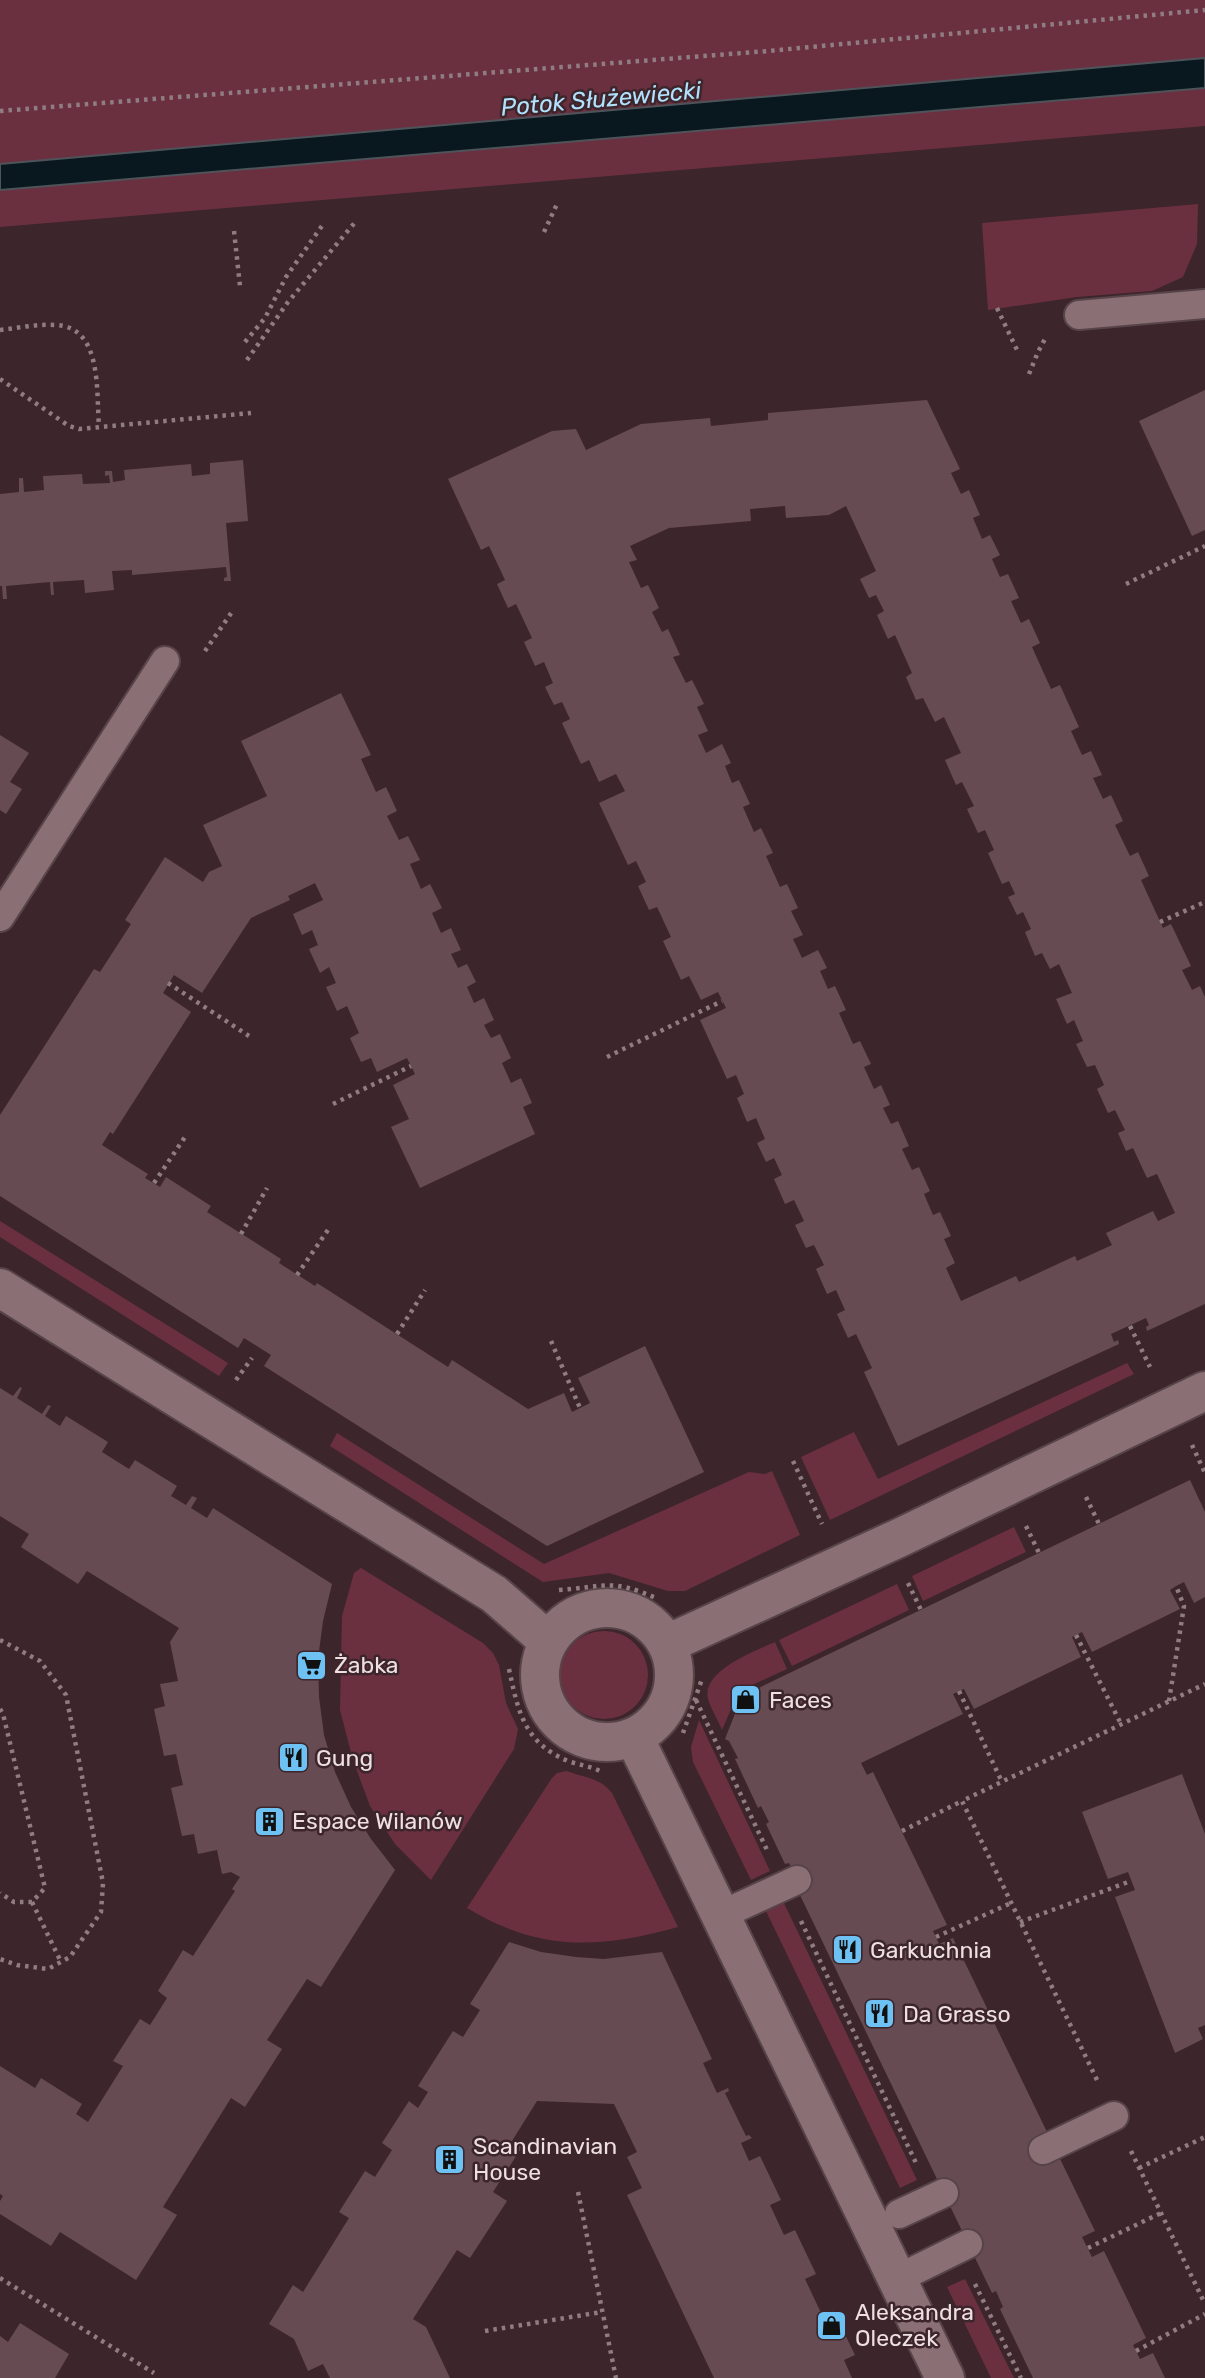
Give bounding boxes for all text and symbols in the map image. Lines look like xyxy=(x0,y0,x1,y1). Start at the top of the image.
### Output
water label: Potok Służewiecki xyxy=(500,76,703,122)
supermarket icon: Żabka xyxy=(294,1648,328,1682)
place label: Żabka xyxy=(334,1651,399,1679)
shop icon: Faces xyxy=(729,1683,763,1717)
place label: Faces xyxy=(769,1686,832,1714)
restaurant icon: Gung xyxy=(276,1741,310,1775)
place label: Gung xyxy=(316,1744,373,1772)
building icon: Espace Wilanów xyxy=(252,1804,286,1838)
place label: Espace Wilanów xyxy=(292,1807,462,1835)
restaurant icon: Garkuchnia xyxy=(830,1933,864,1967)
place label: Garkuchnia xyxy=(870,1936,992,1964)
restaurant icon: Da Grasso xyxy=(863,1997,897,2031)
place label: Da Grasso xyxy=(903,2000,1011,2028)
place label: Scandinavian House xyxy=(473,2132,617,2186)
building icon: Scandinavian House xyxy=(433,2142,467,2176)
place label: Aleksandra Oleczek xyxy=(855,2298,974,2352)
shop icon: Aleksandra Oleczek xyxy=(815,2308,849,2342)

